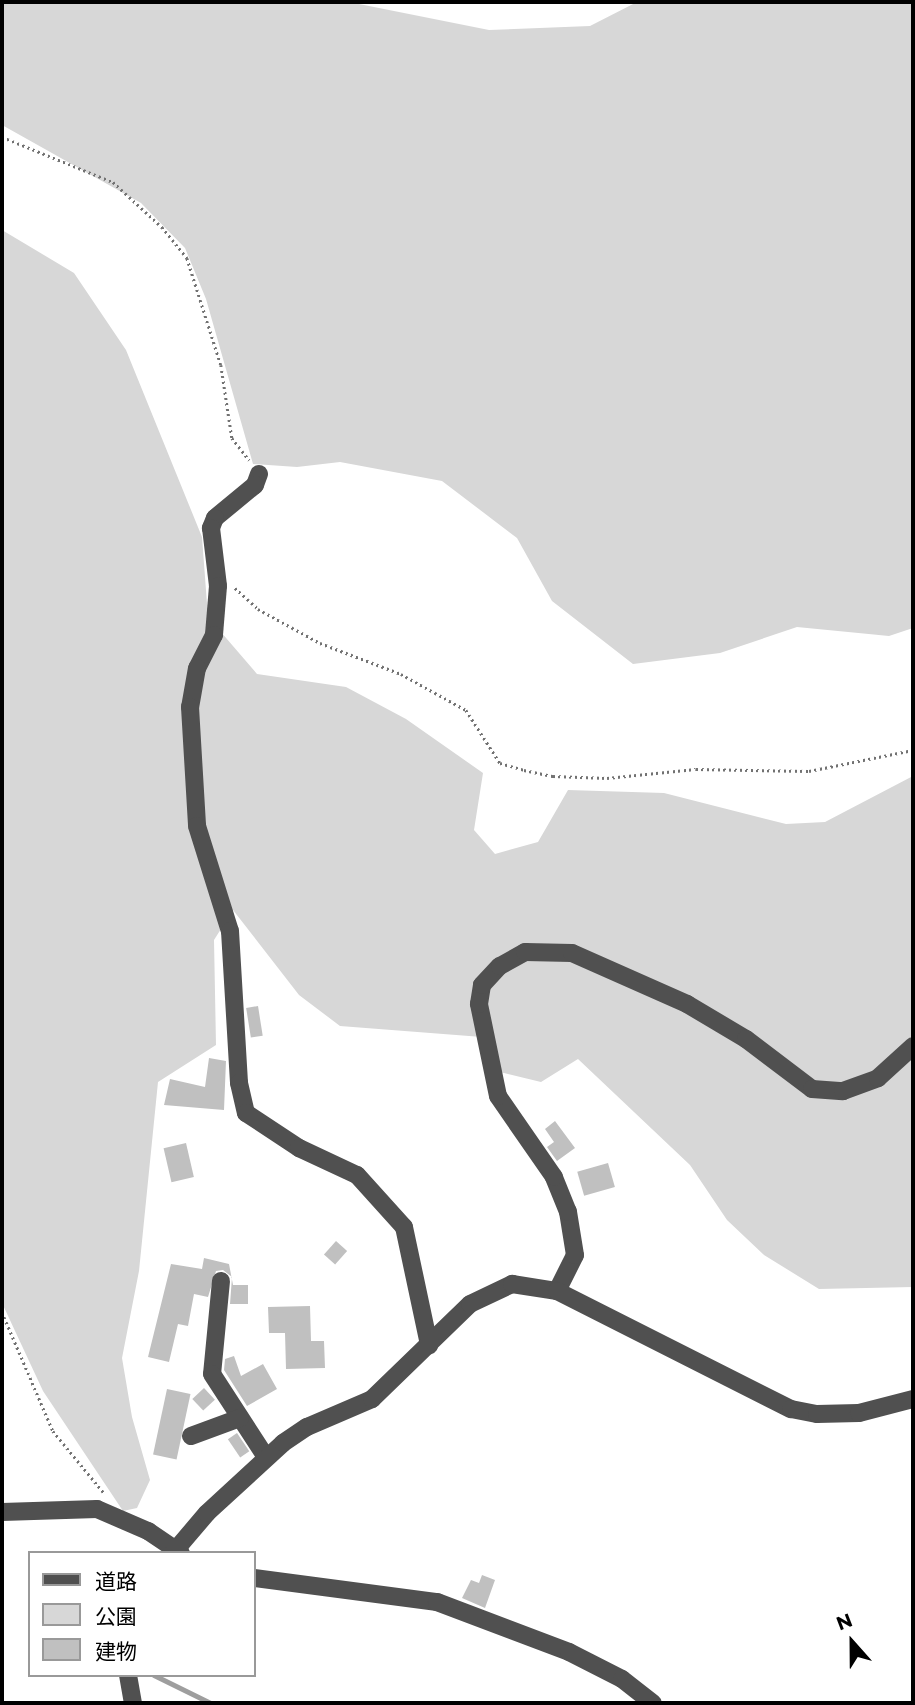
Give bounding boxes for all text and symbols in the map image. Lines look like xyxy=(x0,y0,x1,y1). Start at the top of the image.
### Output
legend xyxy=(28,1551,256,1677)
text: 道路 xyxy=(95,1569,137,1594)
text: 公園 xyxy=(95,1604,137,1629)
north arrow xyxy=(817,1607,887,1677)
text: N xyxy=(833,1608,856,1635)
text: 建物 xyxy=(95,1639,137,1664)

